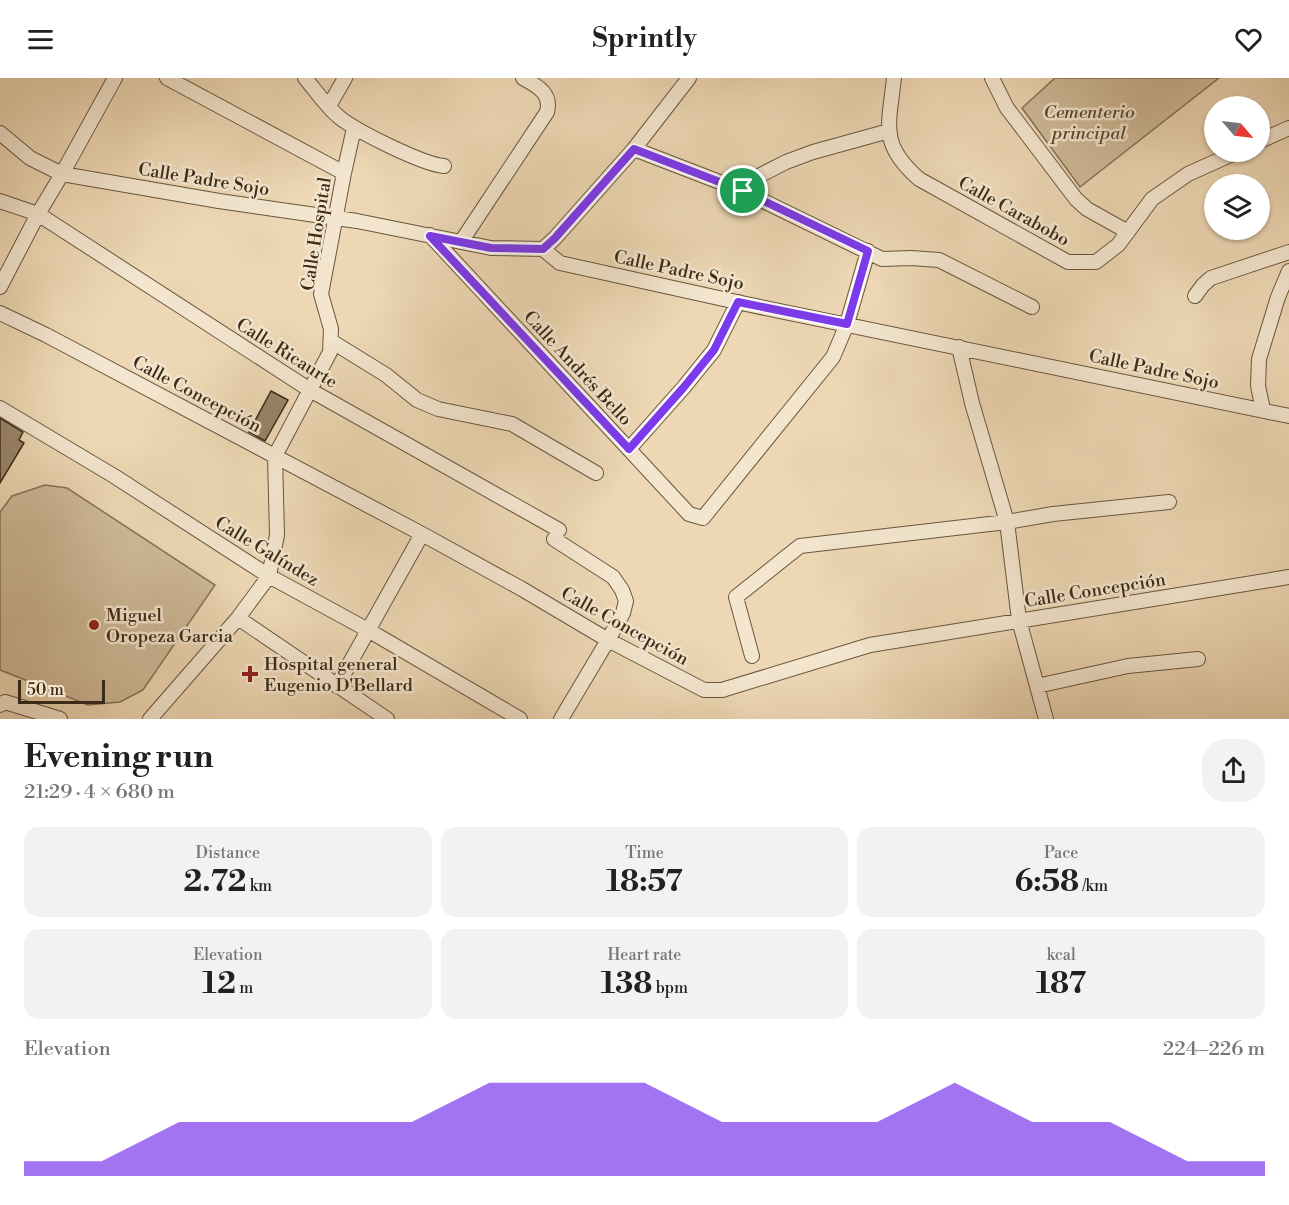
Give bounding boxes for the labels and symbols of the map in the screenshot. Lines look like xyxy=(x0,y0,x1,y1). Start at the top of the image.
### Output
north arrow xyxy=(1204,96,1270,162)
park label: Cementerio principal xyxy=(1043,101,1135,145)
street label: Calle Padre Sojo xyxy=(137,158,271,201)
pin xyxy=(717,165,768,216)
street label: Calle Carabobo xyxy=(954,171,1074,252)
street label: Calle Hospital xyxy=(296,175,337,292)
street label: Calle Padre Sojo xyxy=(612,245,746,296)
street label: Calle Andrés Bello xyxy=(518,306,637,431)
street label: Calle Ricaurte xyxy=(232,313,342,394)
street label: Calle Padre Sojo xyxy=(1087,344,1221,395)
street label: Calle Concepción xyxy=(128,351,265,438)
street label: Calle Galíndez xyxy=(211,511,323,591)
street label: Calle Concepción xyxy=(1023,568,1168,613)
street label: Calle Concepción xyxy=(557,582,693,671)
place label: Miguel Oropeza Garcia xyxy=(106,604,234,648)
marker: Miguel Oropeza Garcia xyxy=(87,618,101,632)
place label: Hospital general Eugenio D'Bellard xyxy=(264,653,414,697)
marker: Hospital general Eugenio D'Bellard xyxy=(241,665,259,683)
scale bar xyxy=(18,677,105,704)

